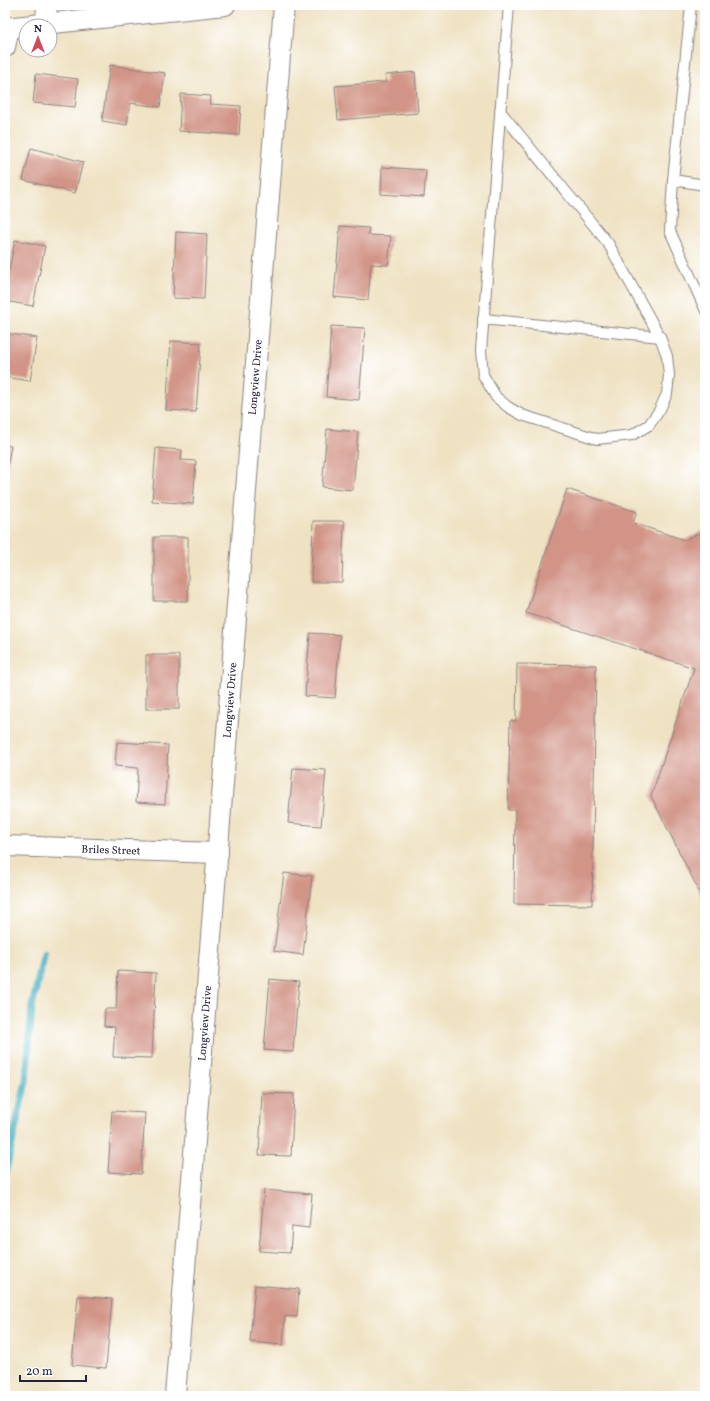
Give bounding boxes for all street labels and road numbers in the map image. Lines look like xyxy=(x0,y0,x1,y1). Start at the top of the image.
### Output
street label: Longview Drive xyxy=(246,339,267,416)
street label: Longview Drive xyxy=(221,662,241,739)
street label: Briles Street xyxy=(81,843,141,859)
street label: Longview Drive xyxy=(195,985,216,1062)

